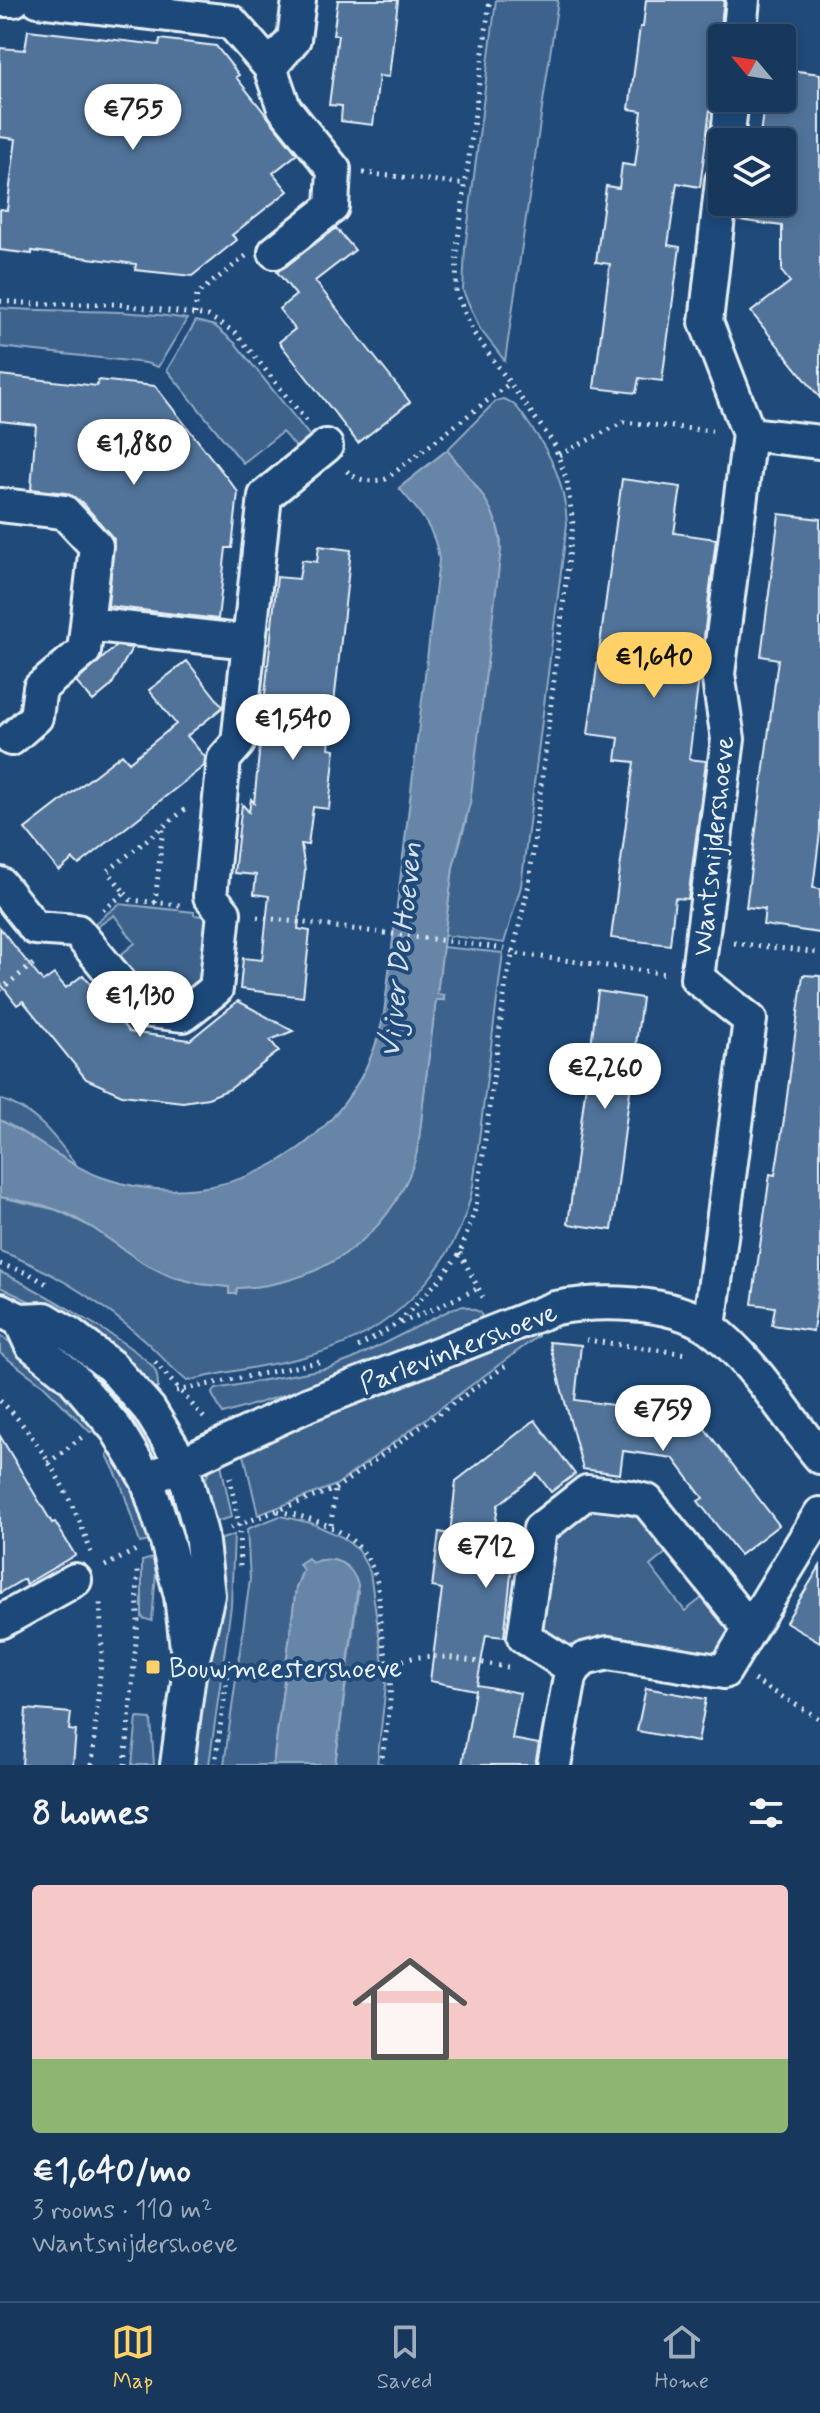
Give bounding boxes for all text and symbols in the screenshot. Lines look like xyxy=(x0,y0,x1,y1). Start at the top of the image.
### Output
north arrow xyxy=(708,24,796,112)
map controls xyxy=(708,24,796,216)
pin: €755 xyxy=(86,84,180,152)
text: €755 xyxy=(102,93,164,127)
button: layers xyxy=(708,128,796,216)
pin: €1,880 xyxy=(69,419,199,487)
text: €1,880 xyxy=(95,428,173,462)
pin: €1,640 xyxy=(589,632,719,700)
text: €1,640 xyxy=(615,641,693,675)
pin: €1,540 xyxy=(228,694,358,762)
text: €1,540 xyxy=(254,703,332,737)
street label: Wantsnijdershoeve xyxy=(685,734,744,958)
water label: Vijver De Hoeven xyxy=(371,840,432,1060)
pin: €1,130 xyxy=(75,971,205,1039)
text: €1,130 xyxy=(105,980,175,1014)
pin: €2,260 xyxy=(540,1043,670,1111)
text: €2,260 xyxy=(567,1052,643,1086)
street label: Parlevinkershoeve xyxy=(355,1295,563,1404)
pin: €759 xyxy=(616,1385,710,1453)
text: €759 xyxy=(633,1394,693,1428)
pin: €712 xyxy=(439,1522,533,1590)
text: €712 xyxy=(456,1531,516,1565)
place label: Bouwmeestershoeve xyxy=(169,1651,402,1688)
marker: Bouwmeestershoeve xyxy=(144,1658,162,1676)
text: 8 homes xyxy=(32,1791,149,1836)
icon: filters xyxy=(744,1791,788,1835)
icon: home xyxy=(338,1937,482,2081)
text: €1,640/mo xyxy=(32,2149,191,2194)
text: 3 rooms · 110 m² xyxy=(32,2194,213,2228)
text: Wantsnijdershoeve xyxy=(32,2228,238,2262)
tab: Map xyxy=(111,2320,155,2396)
tab: Saved xyxy=(377,2320,432,2396)
tab: Home xyxy=(654,2320,709,2396)

